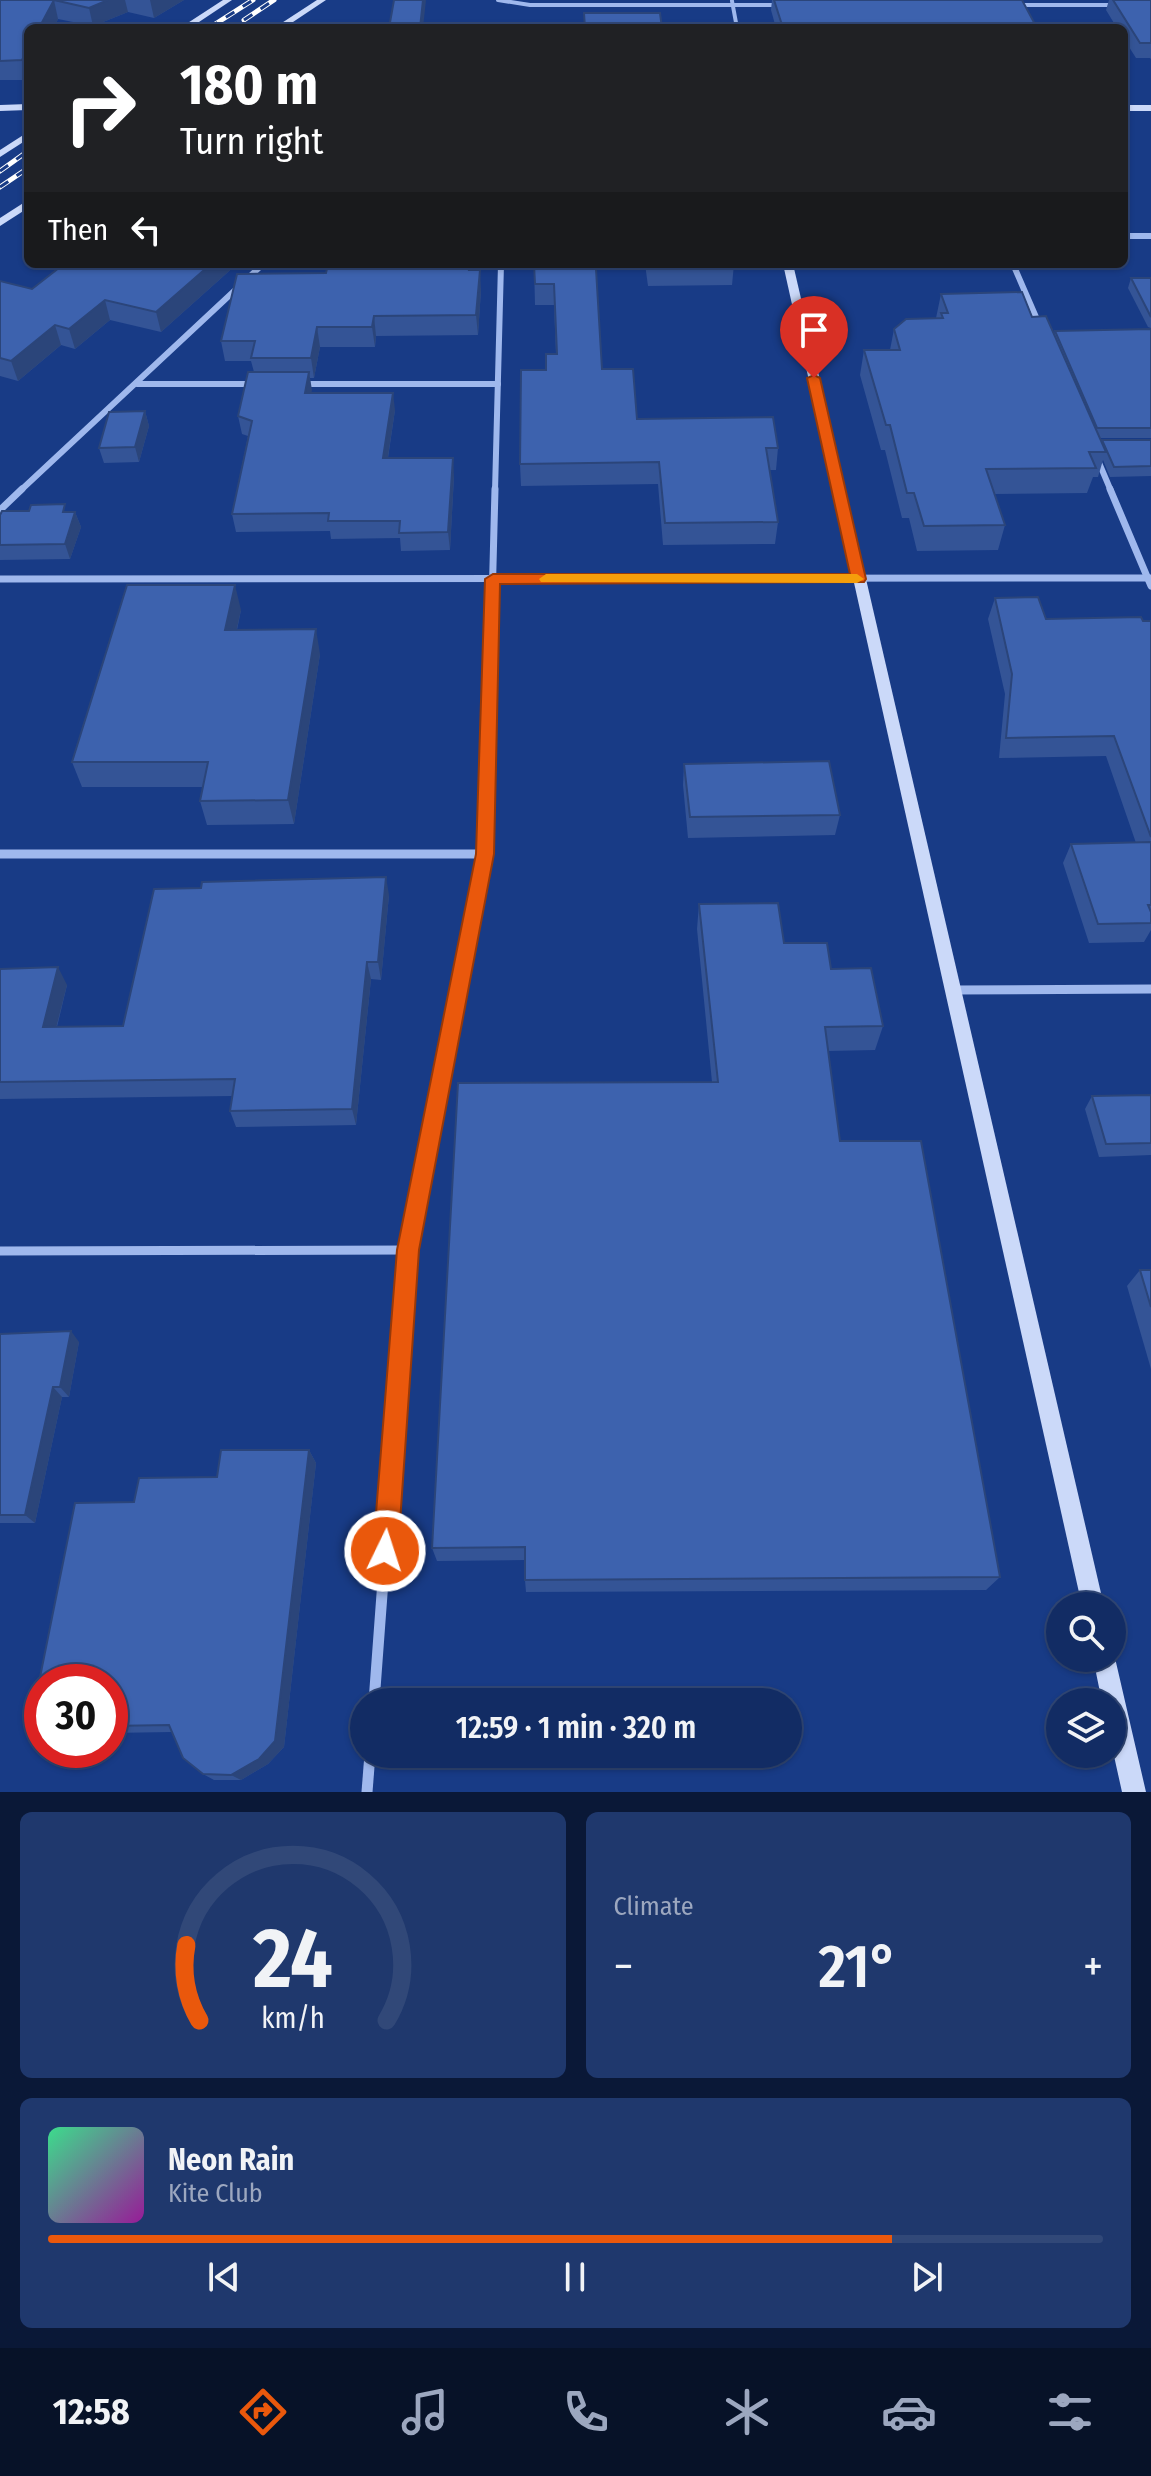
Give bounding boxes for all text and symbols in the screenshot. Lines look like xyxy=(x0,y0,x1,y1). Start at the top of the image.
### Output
text: 180 m xyxy=(180,52,318,119)
icon: right xyxy=(48,56,152,160)
text: Turn right xyxy=(180,120,323,164)
icon: left xyxy=(124,208,168,252)
text: Then xyxy=(48,212,108,248)
pin xyxy=(780,296,848,378)
icon: arrive xyxy=(792,308,836,352)
position arrow xyxy=(343,1509,427,1593)
map controls xyxy=(1046,1592,1126,1768)
button: search xyxy=(1046,1592,1126,1672)
speed limit sign: 30 xyxy=(24,1664,128,1768)
button: layers xyxy=(1046,1688,1126,1768)
text: 12:59 · 1 min · 320 m xyxy=(456,1710,696,1746)
text: Climate xyxy=(614,1891,694,1922)
text: 24 xyxy=(252,1909,333,2009)
text: 21° xyxy=(818,1931,898,2003)
text: − xyxy=(614,1940,633,1993)
text: + xyxy=(1083,1940,1103,1993)
text: km/h xyxy=(261,2001,325,2036)
text: Neon Rain xyxy=(168,2142,294,2178)
text: Kite Club xyxy=(168,2178,263,2209)
icon: previous xyxy=(202,2255,246,2299)
icon: pause xyxy=(553,2255,597,2299)
icon: next xyxy=(905,2255,949,2299)
icon: directions xyxy=(235,2384,291,2440)
icon: music xyxy=(397,2384,453,2440)
icon: phone xyxy=(558,2384,614,2440)
icon: climate xyxy=(719,2384,775,2440)
icon: car xyxy=(881,2384,937,2440)
icon: filters xyxy=(1042,2384,1098,2440)
text: 12:58 xyxy=(53,2390,130,2434)

